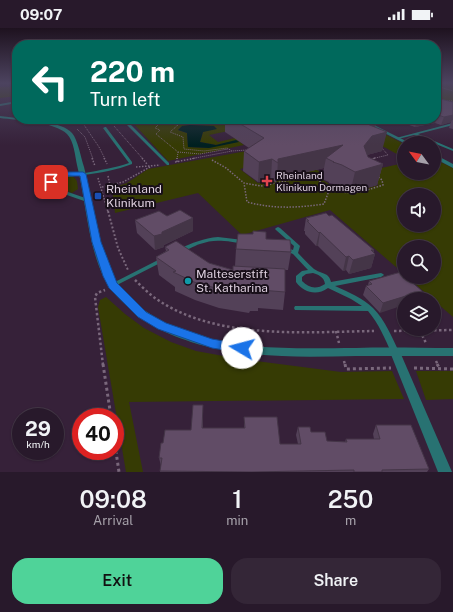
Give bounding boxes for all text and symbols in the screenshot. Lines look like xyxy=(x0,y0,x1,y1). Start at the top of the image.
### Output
text: 09:07 xyxy=(20,6,62,23)
text: 220 m xyxy=(90,55,175,88)
icon: left xyxy=(24,56,76,108)
text: Turn left xyxy=(90,89,160,110)
north arrow xyxy=(397,136,441,180)
map controls xyxy=(397,136,441,336)
pin xyxy=(34,165,68,199)
place label: Rheinland Klinikum Dormagen xyxy=(276,169,367,193)
icon: arrive xyxy=(40,171,62,193)
marker: Rheinland Klinikum Dormagen xyxy=(261,175,273,187)
place label: Rheinland Klinikum xyxy=(106,182,162,210)
button: sound xyxy=(397,188,441,232)
marker: Rheinland Klinikum xyxy=(93,191,103,201)
button: search xyxy=(397,240,441,284)
place label: Malteserstift St. Katharina xyxy=(196,267,268,295)
marker: Malteserstift St. Katharina xyxy=(183,276,193,286)
button: layers xyxy=(397,292,441,336)
position arrow xyxy=(221,327,263,369)
speed limit sign: 40 xyxy=(72,408,124,460)
text: 29 xyxy=(25,417,51,441)
text: km/h xyxy=(26,438,50,450)
text: 09:08 xyxy=(79,485,147,513)
text: 1 xyxy=(232,485,242,513)
text: 250 xyxy=(328,485,373,513)
text: Arrival xyxy=(93,513,133,528)
text: min xyxy=(226,513,248,528)
text: m xyxy=(345,513,356,528)
button: Exit xyxy=(12,558,223,604)
button: Share xyxy=(231,558,441,604)

